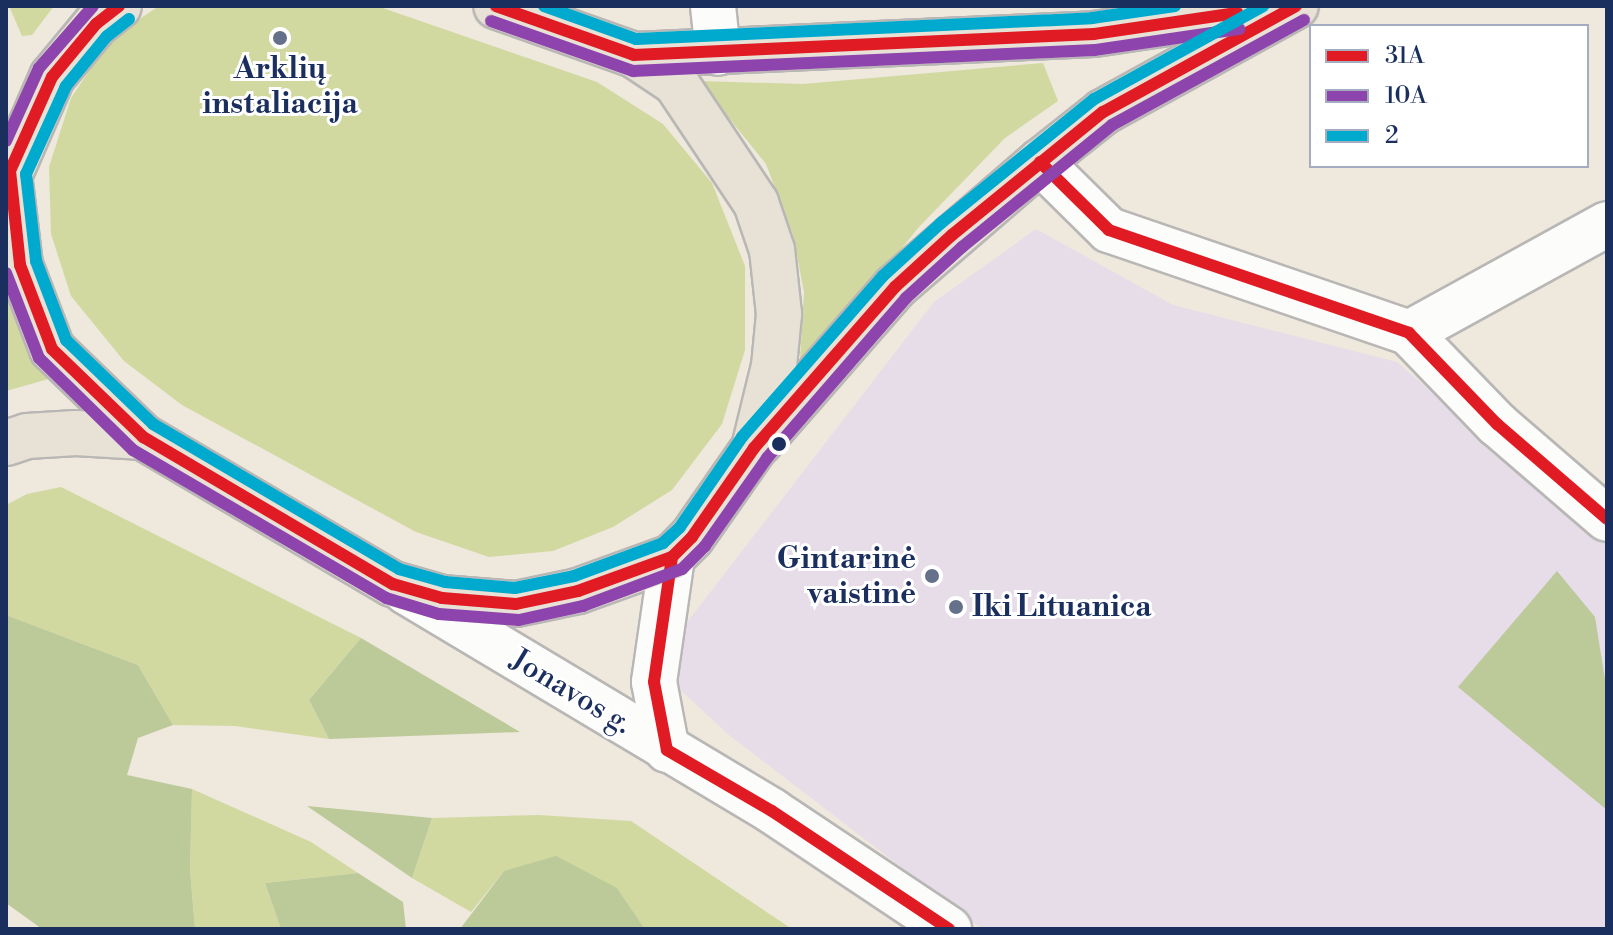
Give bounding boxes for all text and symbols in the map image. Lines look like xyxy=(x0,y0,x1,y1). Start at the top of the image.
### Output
legend xyxy=(1309,24,1589,168)
marker: Arklių instaliacija xyxy=(271,29,289,47)
text: 31A xyxy=(1385,41,1424,71)
place label: Arklių instaliacija xyxy=(202,51,358,122)
text: 10A xyxy=(1385,81,1427,111)
text: 2 xyxy=(1385,121,1399,151)
unlabelled marker xyxy=(771,436,787,452)
place label: Gintarinė vaistinė xyxy=(777,541,916,612)
marker: Gintarinė vaistinė xyxy=(923,567,941,585)
place label: Iki Lituanica xyxy=(972,589,1152,625)
marker: Iki Lituanica xyxy=(947,598,965,616)
street label: Jonavos g. xyxy=(504,642,638,742)

